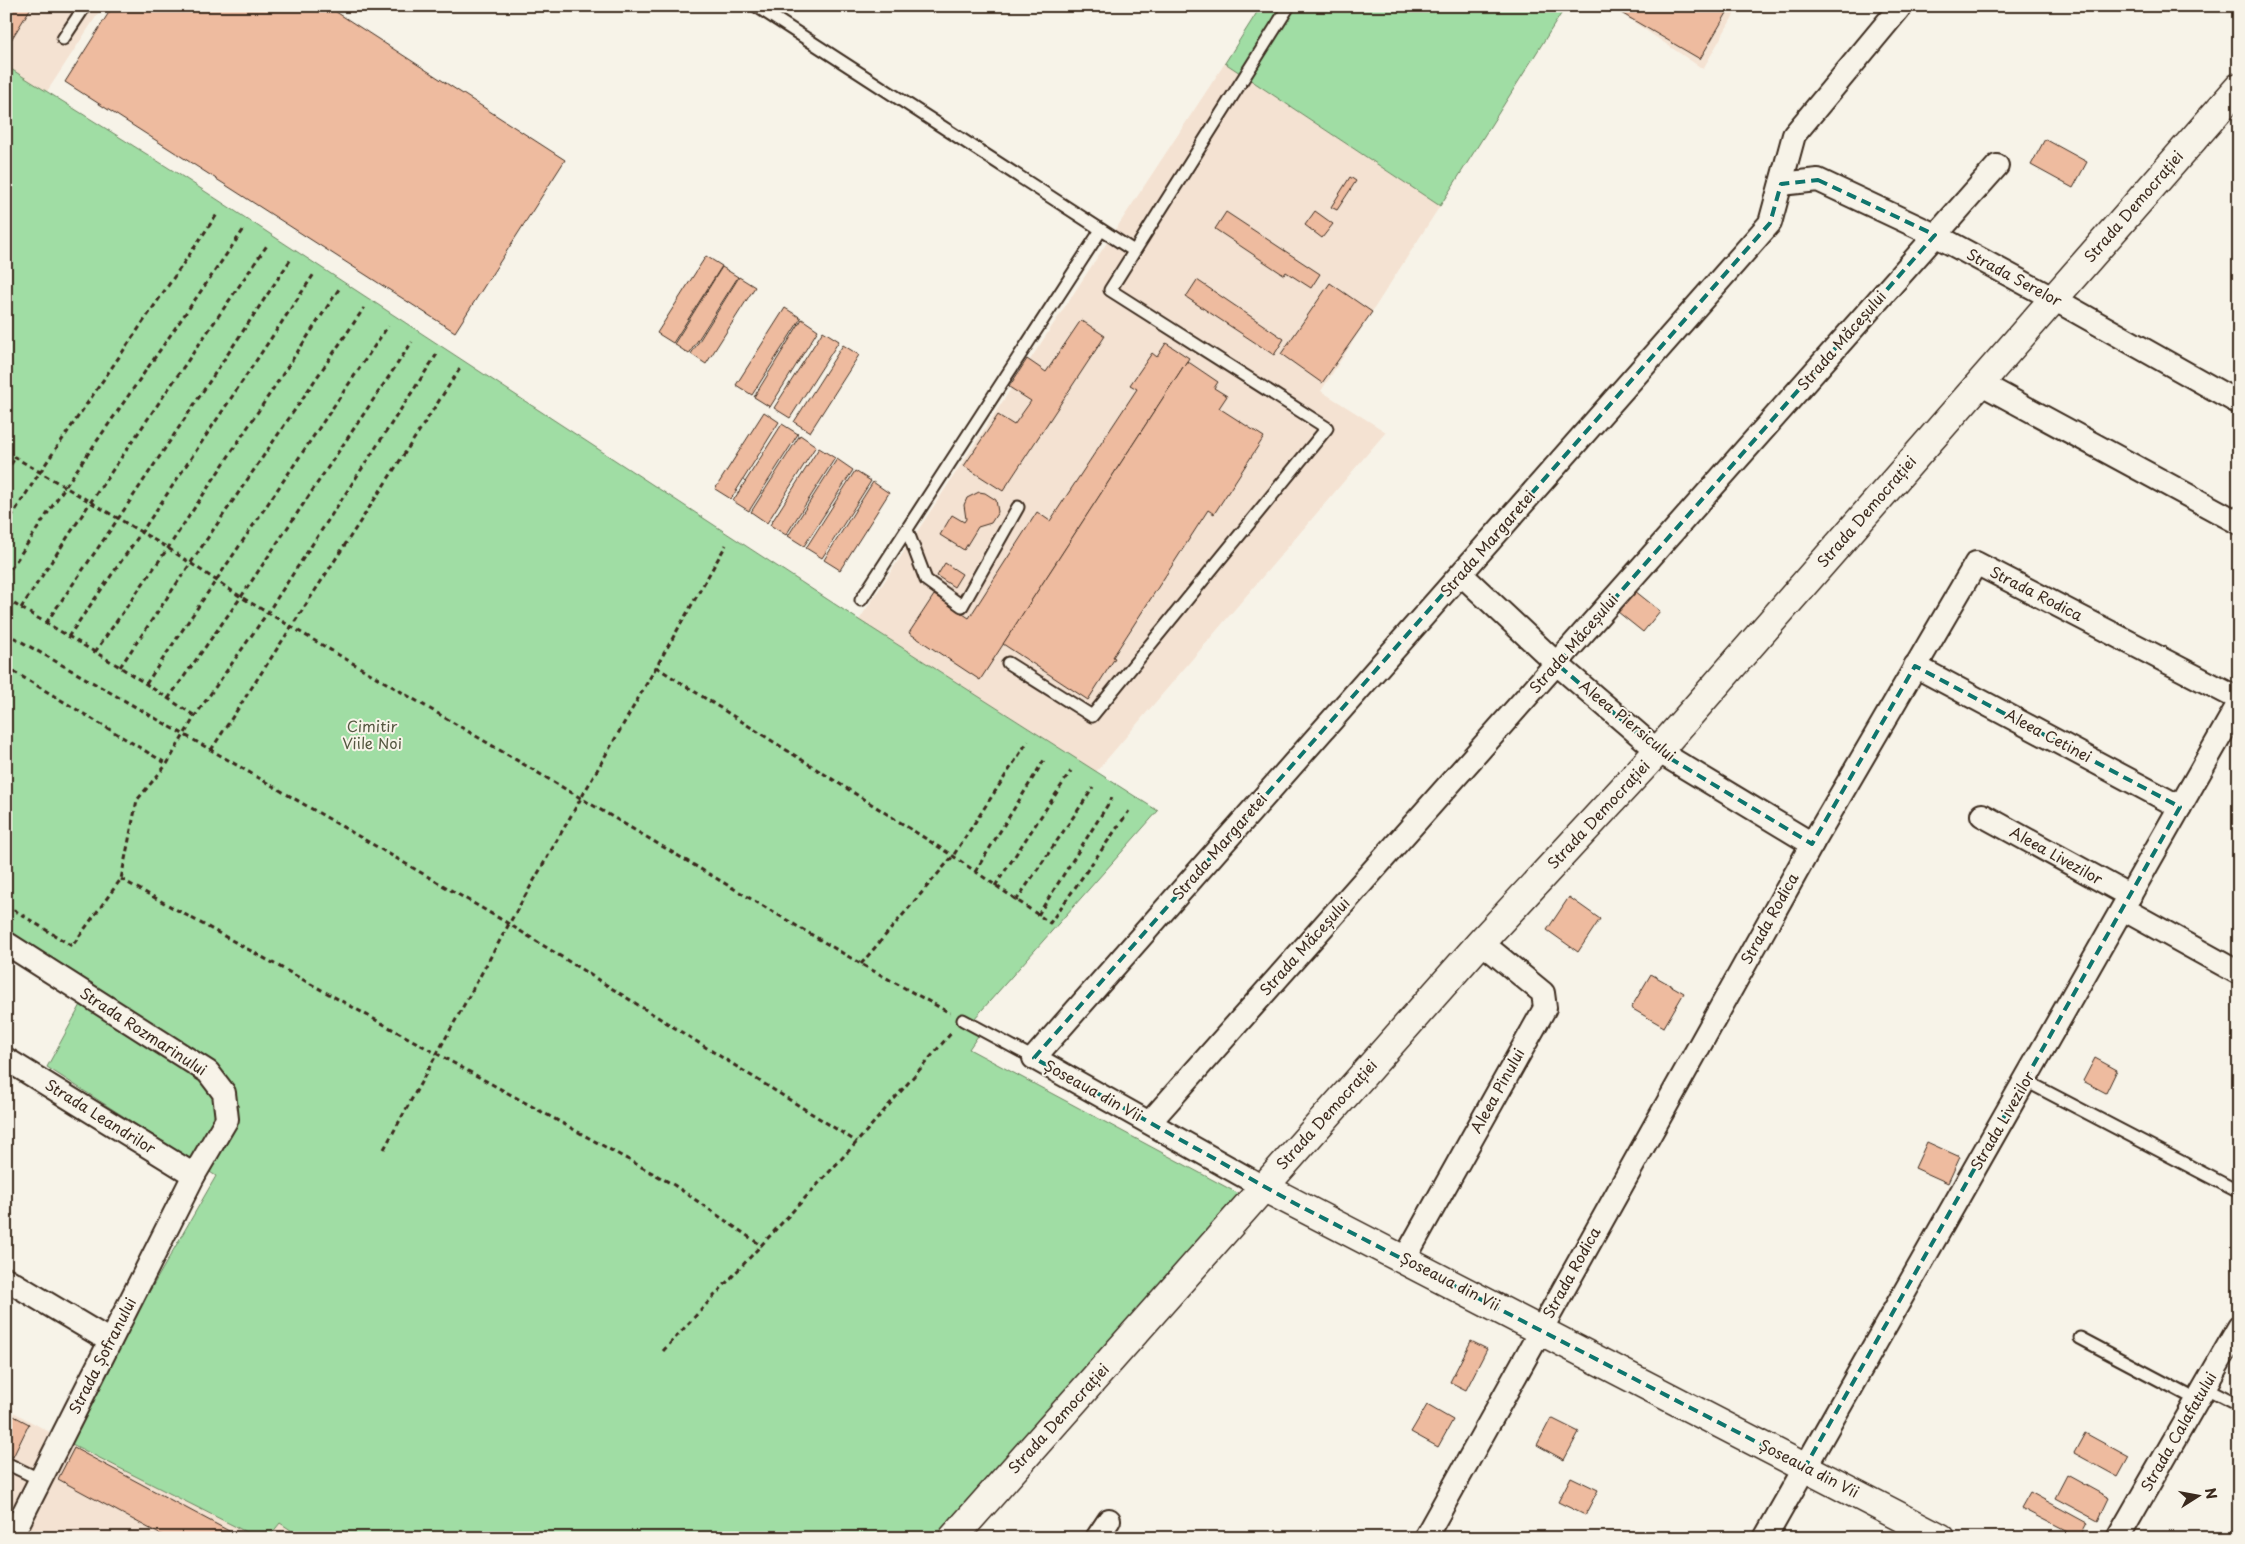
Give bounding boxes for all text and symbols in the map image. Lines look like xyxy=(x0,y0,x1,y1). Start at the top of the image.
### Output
street label: Strada Democrației xyxy=(2078,145,2188,267)
street label: Strada Serelor xyxy=(1963,242,2067,312)
street label: Strada Măceșului xyxy=(1791,285,1891,395)
street label: Strada Democrației xyxy=(1811,450,1921,572)
street label: Strada Margaretei xyxy=(1434,484,1540,602)
street label: Strada Rodica xyxy=(1986,559,2088,626)
street label: Strada Măceșului xyxy=(1523,588,1623,698)
street label: Aleea Piersicului xyxy=(1575,674,1681,766)
street label: Aleea Cetinei xyxy=(2001,702,2096,767)
park label: Cimitir Viile Noi xyxy=(342,714,402,754)
street label: Strada Democrației xyxy=(1541,754,1655,874)
street label: Strada Margaretei xyxy=(1166,787,1272,905)
street label: Aleea Livezilor xyxy=(2006,820,2107,890)
street label: Strada Rodica xyxy=(1734,868,1804,968)
street label: Strada Măceșului xyxy=(1253,892,1354,1000)
street label: Strada Rozmarinului xyxy=(76,981,212,1081)
street label: Aleea Pinului xyxy=(1464,1044,1530,1137)
street label: Șoseaua din Vii xyxy=(1040,1053,1147,1126)
street label: Strada Democrației xyxy=(1270,1054,1382,1174)
street label: Strada Livezilor xyxy=(1964,1066,2040,1174)
street label: Strada Leandrilor xyxy=(41,1072,161,1159)
street label: Strada Rodica xyxy=(1536,1222,1606,1322)
street label: Șoseaua din Vii xyxy=(1397,1246,1505,1316)
street label: Strada Șofranului xyxy=(62,1293,141,1418)
street label: Strada Democrației xyxy=(1002,1358,1114,1478)
street label: Strada Calafatului xyxy=(2134,1367,2221,1495)
street label: Șoseaua din Vii xyxy=(1756,1433,1864,1503)
north arrow xyxy=(2172,1472,2222,1522)
text: N xyxy=(2200,1486,2223,1501)

